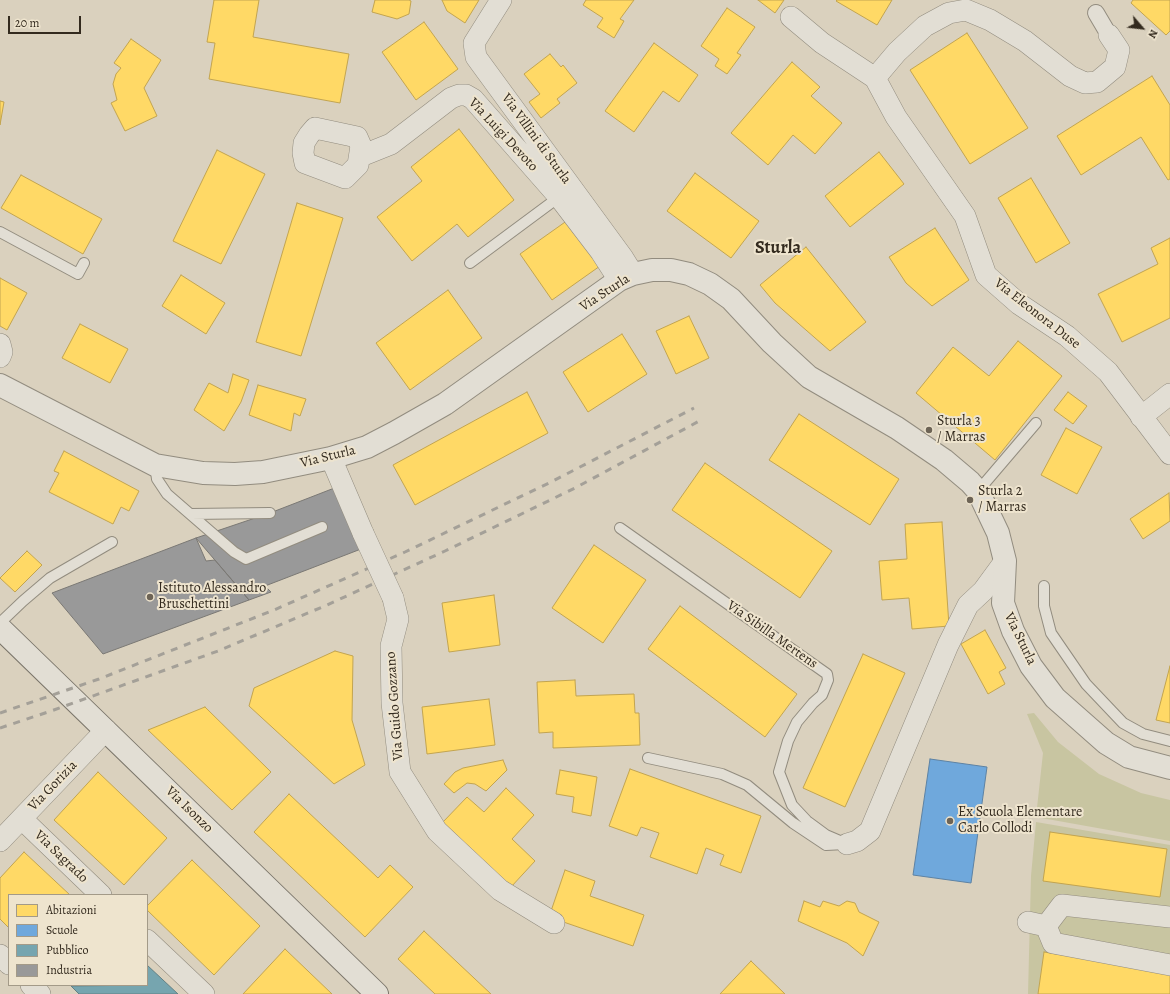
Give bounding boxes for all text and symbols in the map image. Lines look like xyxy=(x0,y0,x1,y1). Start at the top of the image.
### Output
scale bar xyxy=(10,8,83,34)
north arrow xyxy=(1122,8,1162,48)
text: 20 m xyxy=(15,15,39,31)
text: N xyxy=(1145,27,1162,41)
street label: Via Villini di Sturla xyxy=(498,91,574,187)
street label: Via Luigi Devoto xyxy=(465,95,541,175)
district label: Sturla xyxy=(755,238,801,260)
street label: Via Sturla xyxy=(577,271,633,315)
street label: Via Eleonora Duse xyxy=(991,275,1083,353)
place label: Sturla 3 / Marras xyxy=(937,414,985,446)
marker: Sturla 3 / Marras xyxy=(924,425,934,435)
street label: Via Sturla xyxy=(299,442,357,472)
place label: Sturla 2 / Marras xyxy=(978,484,1026,516)
marker: Sturla 2 / Marras xyxy=(965,495,975,505)
place label: Istituto Alessandro Bruschettini xyxy=(158,581,266,614)
marker: Istituto Alessandro Bruschettini xyxy=(145,592,155,602)
street label: Via Sibilla Mertens xyxy=(723,597,821,673)
street label: Via Sturla xyxy=(1000,610,1040,668)
street label: Via Guido Gozzano xyxy=(383,651,407,761)
street label: Via Gorizia xyxy=(25,757,81,815)
street label: Via Isonzo xyxy=(162,783,216,837)
place label: Ex Scuola Elementare Carlo Collodi xyxy=(958,805,1082,838)
marker: Ex Scuola Elementare Carlo Collodi xyxy=(945,816,955,826)
street label: Via Sagrado xyxy=(31,827,91,887)
legend xyxy=(8,894,148,986)
text: Abitazioni xyxy=(46,902,97,918)
text: Scuole xyxy=(46,922,78,938)
text: Pubblico xyxy=(46,942,89,958)
text: Industria xyxy=(46,962,92,978)

